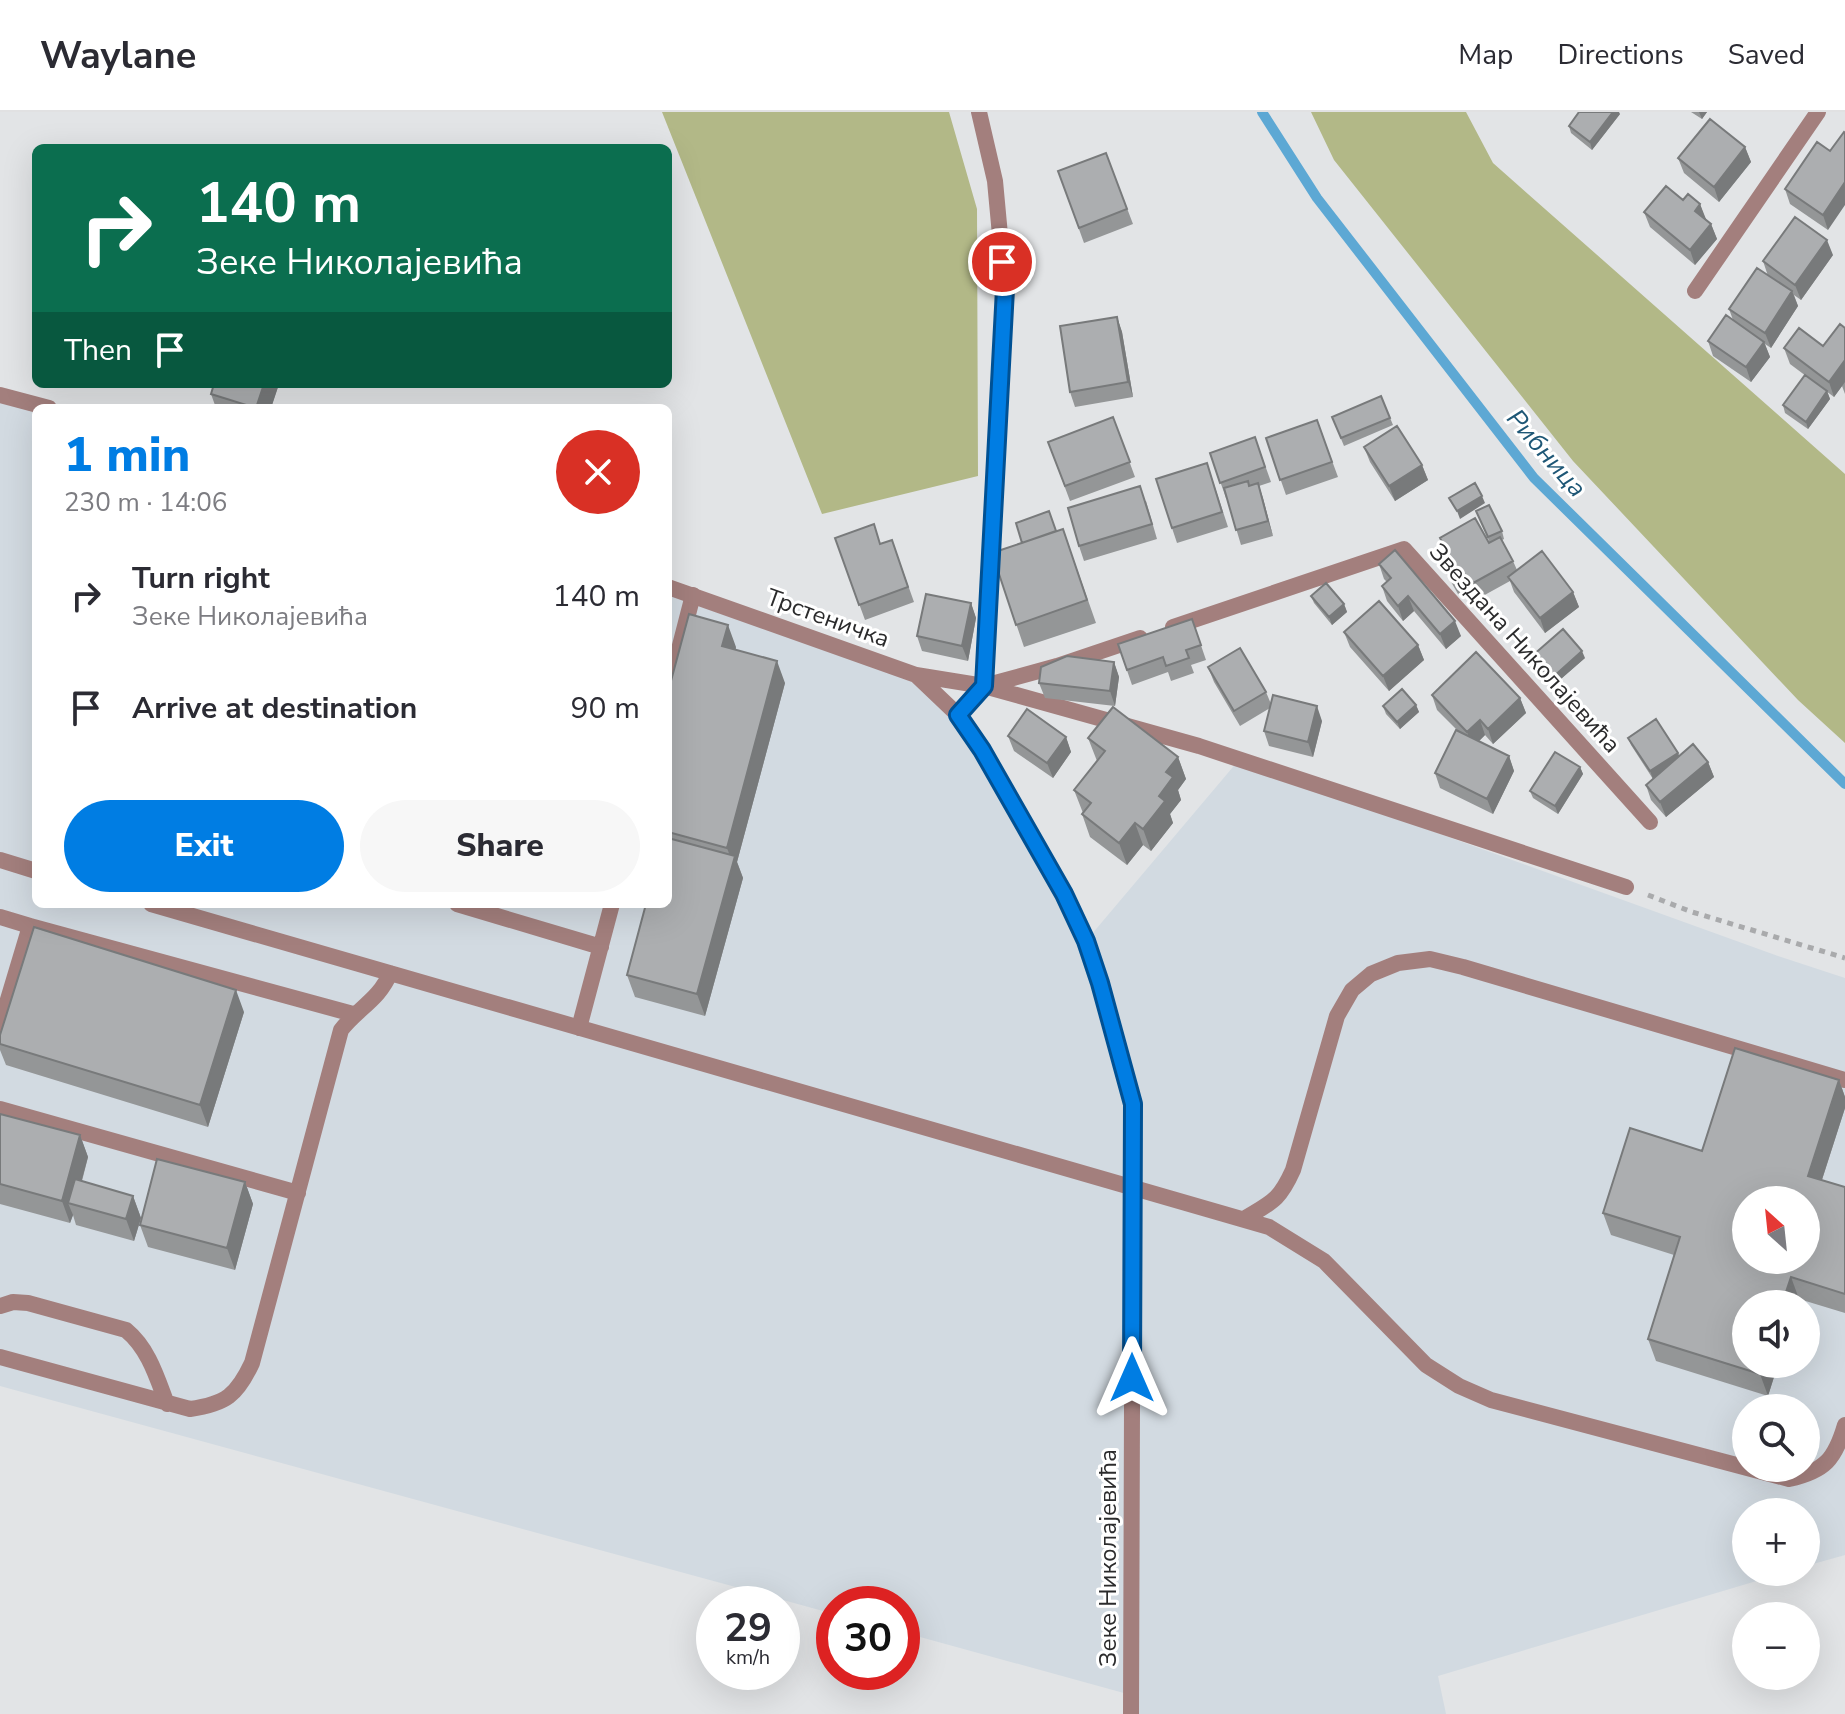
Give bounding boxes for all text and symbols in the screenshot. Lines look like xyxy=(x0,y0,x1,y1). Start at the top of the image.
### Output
text: Waylane xyxy=(40,30,196,81)
text: Map xyxy=(1458,36,1513,74)
text: Directions xyxy=(1557,36,1684,74)
text: Saved xyxy=(1728,36,1805,74)
text: 140 m xyxy=(196,165,361,242)
icon: right xyxy=(64,176,168,280)
pin xyxy=(968,228,1036,296)
text: Зеке Николајевића xyxy=(196,238,523,287)
icon: arrive xyxy=(980,240,1024,284)
icon: arrive xyxy=(148,328,192,372)
text: Then xyxy=(64,330,132,371)
water label: Рибница xyxy=(1499,402,1595,505)
text: 1 min xyxy=(64,422,190,488)
button: close xyxy=(556,430,640,514)
text: 230 m · 14:06 xyxy=(64,485,227,520)
street label: Звездана Николајевића xyxy=(1422,536,1628,760)
text: Turn right xyxy=(132,558,270,599)
icon: right xyxy=(64,574,108,618)
text: 140 m xyxy=(553,576,640,617)
street label: Трстеничка xyxy=(762,581,894,655)
text: Зеке Николајевића xyxy=(132,599,368,634)
icon: arrive xyxy=(64,686,108,730)
text: Arrive at destination xyxy=(132,688,417,729)
text: 90 m xyxy=(571,688,640,729)
button: Exit xyxy=(64,800,344,892)
button: Share xyxy=(360,800,640,892)
north arrow xyxy=(1732,1186,1820,1274)
map controls xyxy=(1732,1186,1820,1690)
button: sound xyxy=(1732,1290,1820,1378)
position arrow xyxy=(1090,1336,1174,1420)
button: search xyxy=(1732,1394,1820,1482)
street label: Зеке Николајевића xyxy=(1092,1449,1124,1667)
button: + xyxy=(1732,1498,1820,1586)
speed limit sign: 30 xyxy=(816,1586,920,1690)
text: 29 xyxy=(724,1601,772,1655)
button: − xyxy=(1732,1602,1820,1690)
text: km/h xyxy=(726,1644,770,1671)

